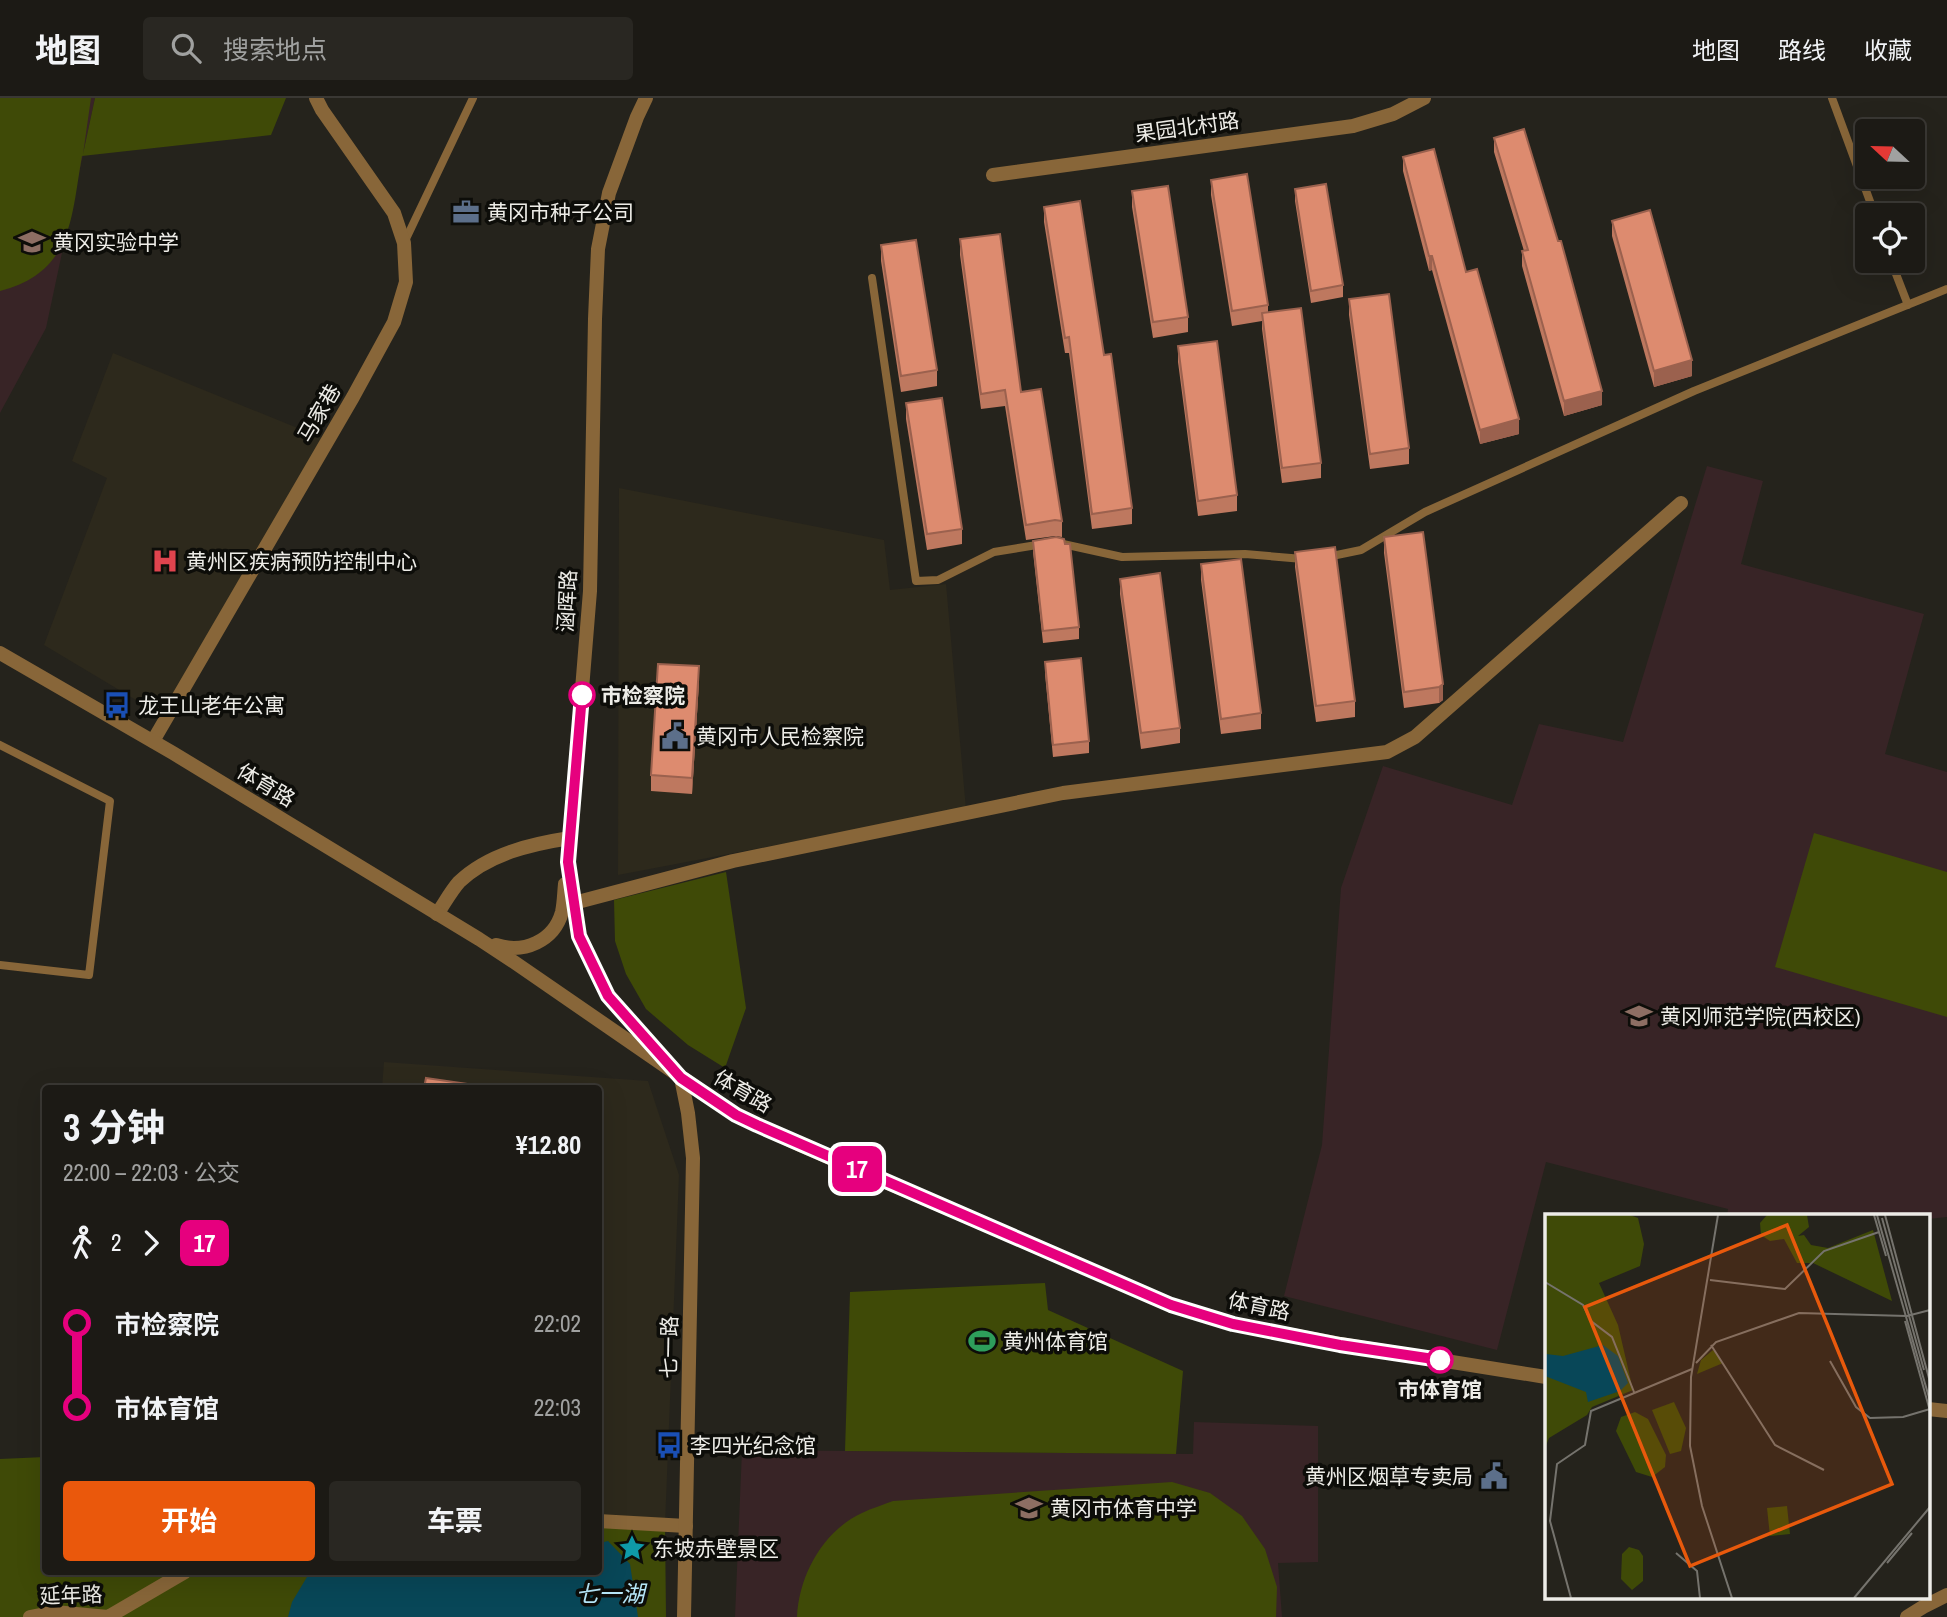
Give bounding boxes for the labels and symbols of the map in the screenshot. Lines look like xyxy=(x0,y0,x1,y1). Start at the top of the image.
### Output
street label: 果园北村路 xyxy=(1133,105,1241,149)
north arrow xyxy=(1855,119,1925,189)
office icon: 黄冈市种子公司 xyxy=(451,197,481,227)
place label: 黄冈市种子公司 xyxy=(487,198,634,227)
school or university icon: 黄冈实验中学 xyxy=(17,227,47,257)
place label: 黄冈实验中学 xyxy=(53,228,179,257)
street label: 马家巷 xyxy=(291,378,347,448)
hospital icon: 黄州区疾病预防控制中心 xyxy=(150,546,180,576)
place label: 黄州区疾病预防控制中心 xyxy=(186,547,417,576)
street label: 涵晖路 xyxy=(551,569,583,633)
place label: 市检察院 xyxy=(601,681,685,710)
marker: 市检察院 xyxy=(569,682,595,708)
bus stop icon: 龙王山老年公寓 xyxy=(102,690,132,720)
place label: 龙王山老年公寓 xyxy=(138,691,285,720)
public building icon: 黄冈市人民检察院 xyxy=(660,721,690,751)
place label: 黄冈市人民检察院 xyxy=(696,722,864,751)
street label: 体育路 xyxy=(232,756,300,814)
school or university icon: 黄冈师范学院(西校区) xyxy=(1624,1001,1654,1031)
place label: 黄冈师范学院(西校区) xyxy=(1660,1002,1860,1031)
street label: 体育路 xyxy=(708,1063,778,1119)
line badge: 17 xyxy=(826,1146,888,1192)
inset map xyxy=(1545,1214,1930,1600)
street label: 体育路 xyxy=(1225,1285,1293,1327)
street label: 七一路 xyxy=(654,1315,684,1379)
sports icon: 黄州体育馆 xyxy=(967,1326,997,1356)
place label: 黄州体育馆 xyxy=(1003,1327,1108,1356)
marker: 市体育馆 xyxy=(1427,1347,1453,1373)
place label: 市体育馆 xyxy=(1398,1375,1482,1404)
bus stop icon: 李四光纪念馆 xyxy=(654,1430,684,1460)
place label: 李四光纪念馆 xyxy=(690,1431,816,1460)
public building icon: 黄州区烟草专卖局 xyxy=(1479,1461,1509,1491)
place label: 黄州区烟草专卖局 xyxy=(1305,1462,1473,1491)
school or university icon: 黄冈市体育中学 xyxy=(1014,1493,1044,1523)
place label: 黄冈市体育中学 xyxy=(1050,1494,1197,1523)
place icon: 东坡赤壁景区 xyxy=(617,1533,647,1563)
place label: 东坡赤壁景区 xyxy=(653,1534,779,1563)
water label: 七一湖 xyxy=(576,1578,648,1609)
street label: 延年路 xyxy=(39,1579,103,1611)

